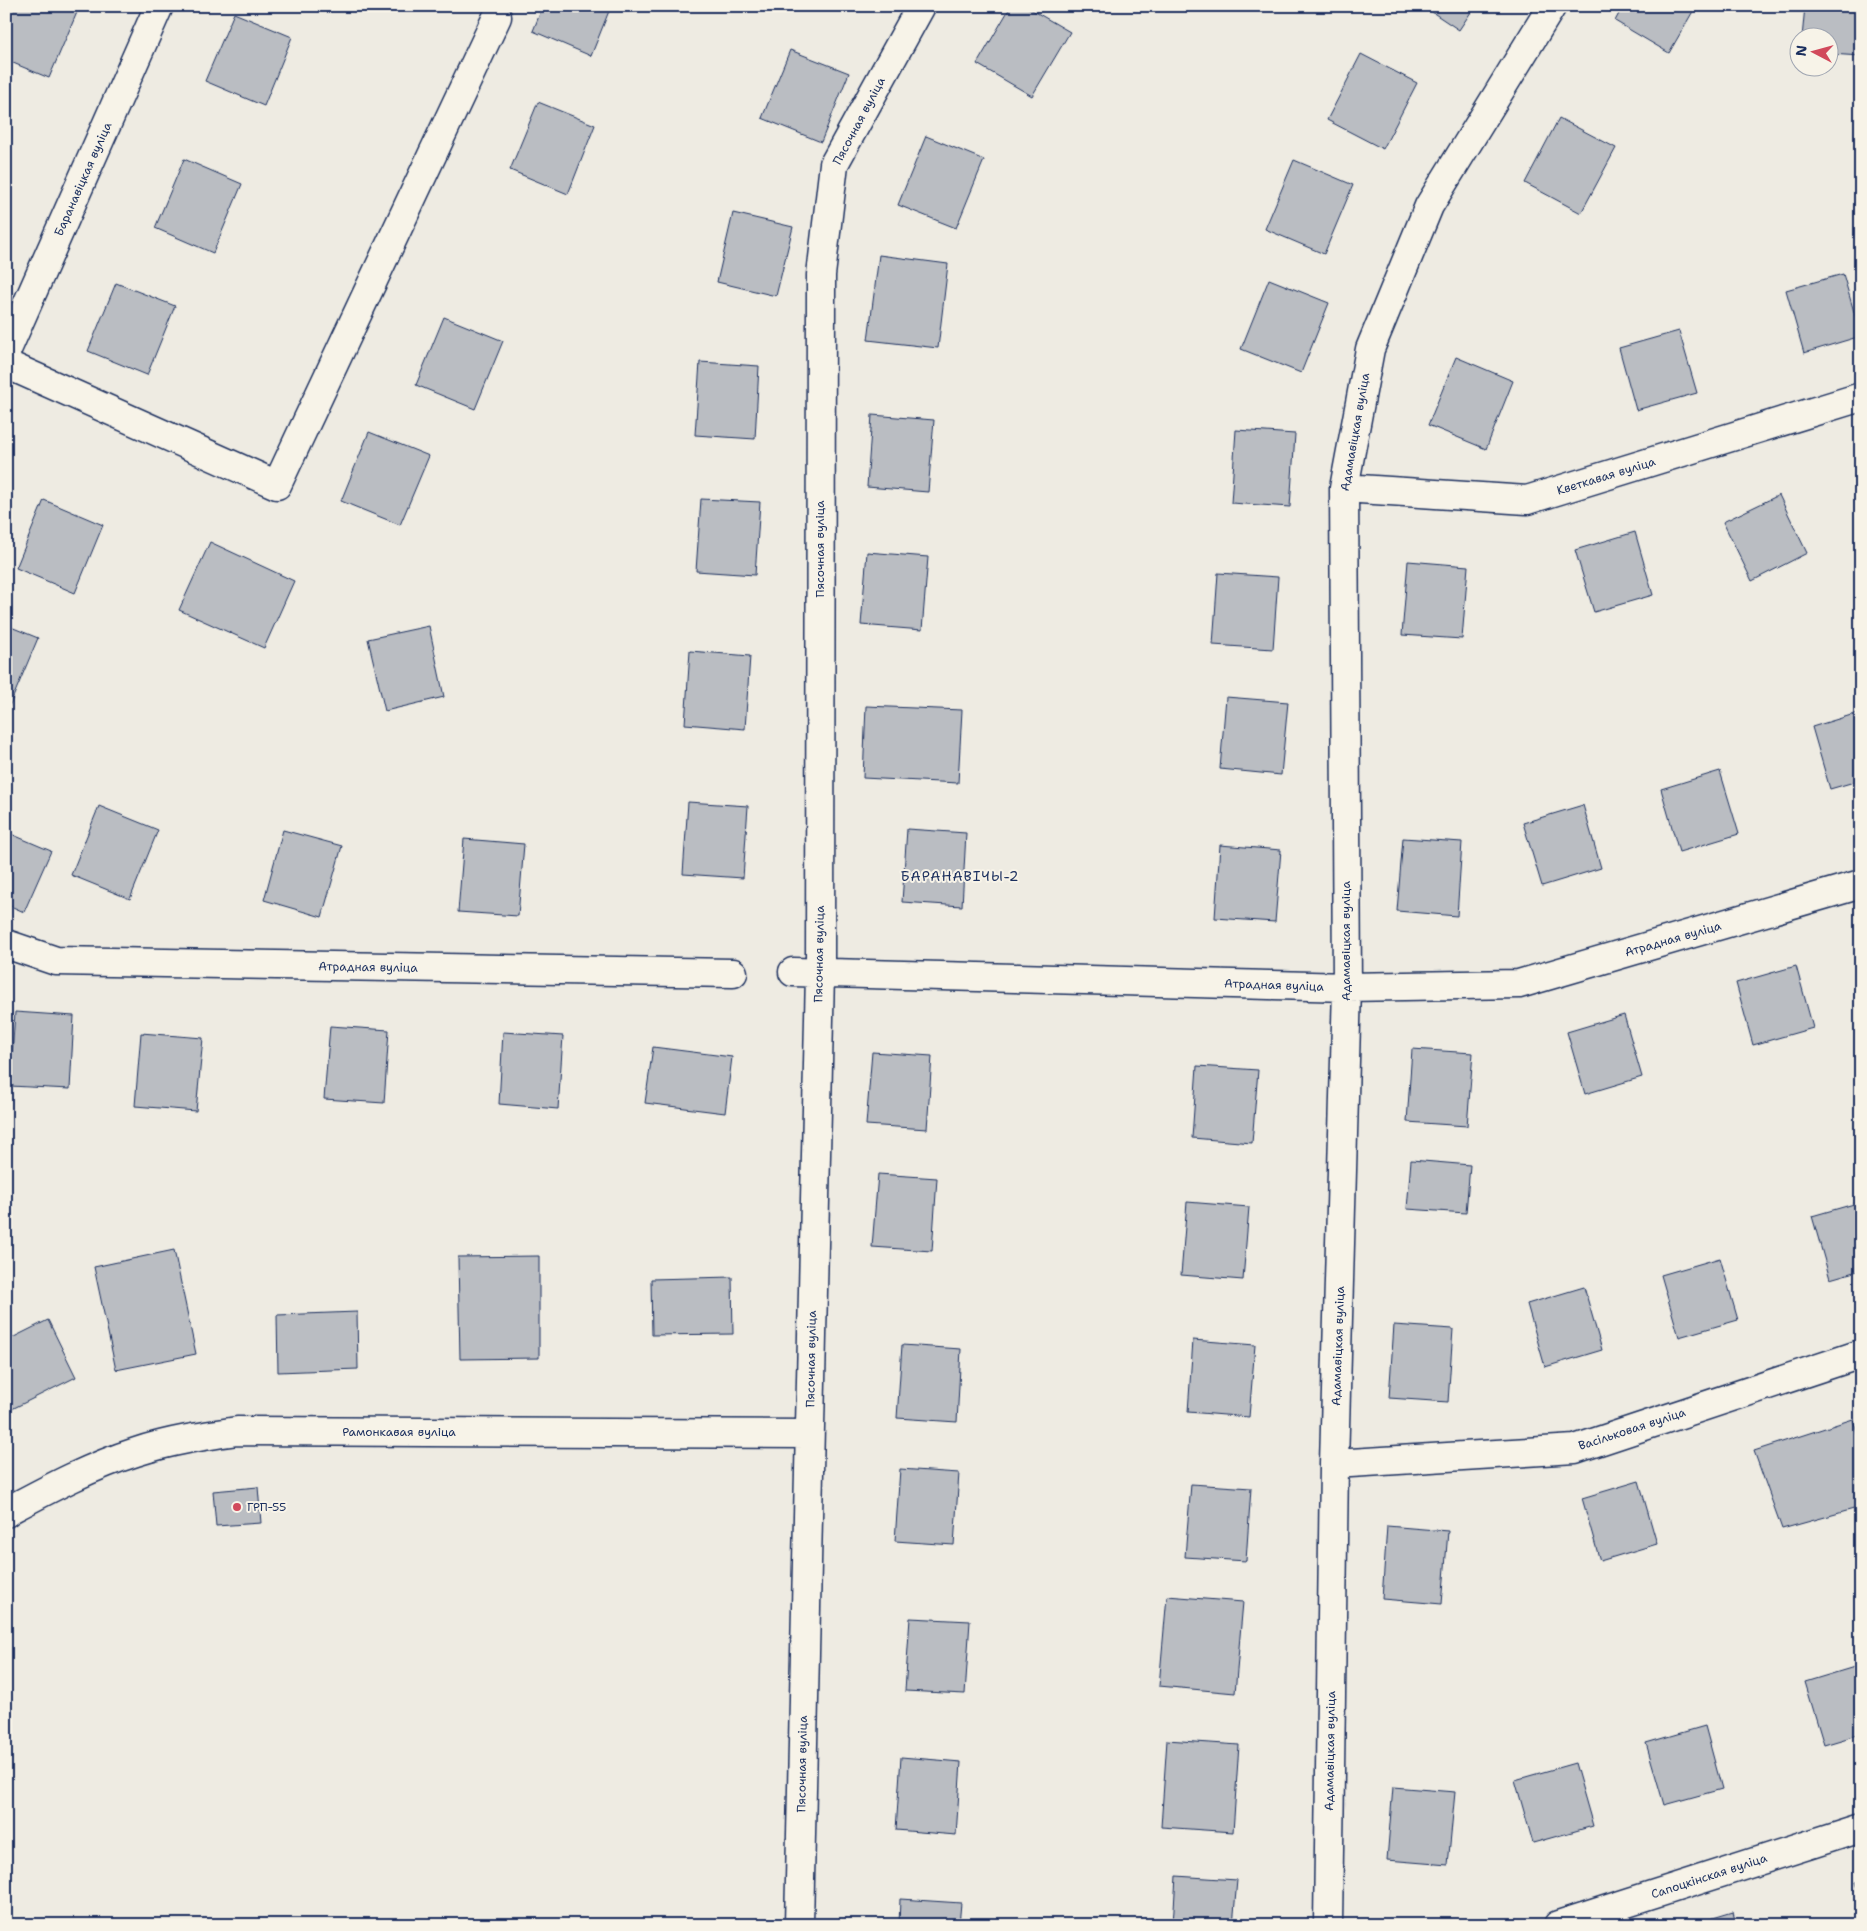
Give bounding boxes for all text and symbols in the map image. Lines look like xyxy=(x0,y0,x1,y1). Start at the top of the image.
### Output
north arrow xyxy=(1790,28,1840,78)
text: N xyxy=(1792,44,1811,57)
street label: Пясочная вуліца xyxy=(829,74,889,168)
street label: Баранавіцкая вуліца xyxy=(51,119,116,239)
street label: Адамавіцкая вуліца xyxy=(1337,371,1373,492)
street label: Кветкавая вуліца xyxy=(1555,453,1658,499)
street label: Пясочная вуліца xyxy=(812,500,828,598)
district label: БАРАНАВІЧЫ-2 xyxy=(900,867,1020,885)
street label: Адамавіцкая вуліца xyxy=(1338,881,1354,1001)
street label: Пясочная вуліца xyxy=(810,905,828,1003)
street label: Атрадная вуліца xyxy=(1623,917,1724,960)
street label: Атрадная вуліца xyxy=(318,958,418,976)
street label: Атрадная вуліца xyxy=(1224,975,1325,995)
street label: Адамавіцкая вуліца xyxy=(1328,1285,1348,1406)
street label: Пясочная вуліца xyxy=(802,1310,820,1408)
street label: Васільковая вуліца xyxy=(1576,1404,1688,1454)
street label: Рамонкавая вуліца xyxy=(342,1424,456,1440)
place label: ГРП-55 xyxy=(247,1499,286,1515)
marker: ГРП-55 xyxy=(231,1501,243,1513)
street label: Адамавіцкая вуліца xyxy=(1321,1690,1339,1811)
street label: Пясочная вуліца xyxy=(793,1715,811,1813)
street label: Сапоцкінская вуліца xyxy=(1649,1850,1769,1902)

